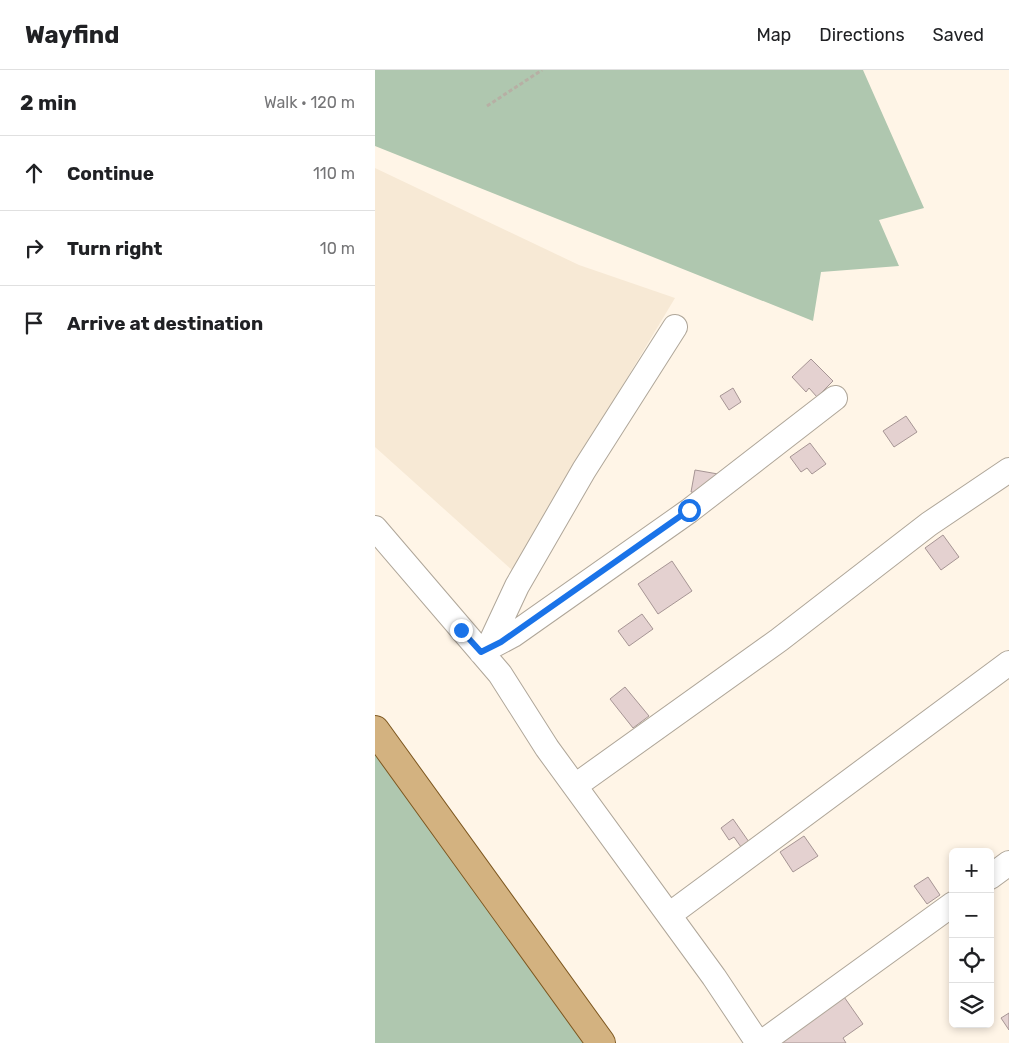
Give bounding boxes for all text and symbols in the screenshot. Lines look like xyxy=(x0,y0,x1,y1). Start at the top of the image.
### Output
text: Wayfind xyxy=(25,21,119,49)
text: Map xyxy=(756,24,791,46)
text: Directions xyxy=(819,24,905,46)
text: Saved xyxy=(933,24,984,46)
text: 2 min xyxy=(20,90,77,115)
text: Walk · 120 m xyxy=(264,93,355,112)
icon: ahead xyxy=(20,159,48,187)
text: Continue xyxy=(67,162,154,185)
text: 110 m xyxy=(313,164,355,183)
icon: right xyxy=(20,234,48,262)
text: Turn right xyxy=(67,237,162,260)
text: 10 m xyxy=(320,239,355,258)
icon: arrive xyxy=(20,309,48,337)
text: Arrive at destination xyxy=(67,312,263,335)
route start xyxy=(678,499,701,522)
route end xyxy=(450,619,473,642)
map controls xyxy=(949,848,994,1028)
button: + xyxy=(949,848,994,893)
button: − xyxy=(949,893,994,938)
button: locate xyxy=(949,938,994,983)
button: layers xyxy=(949,983,994,1028)

